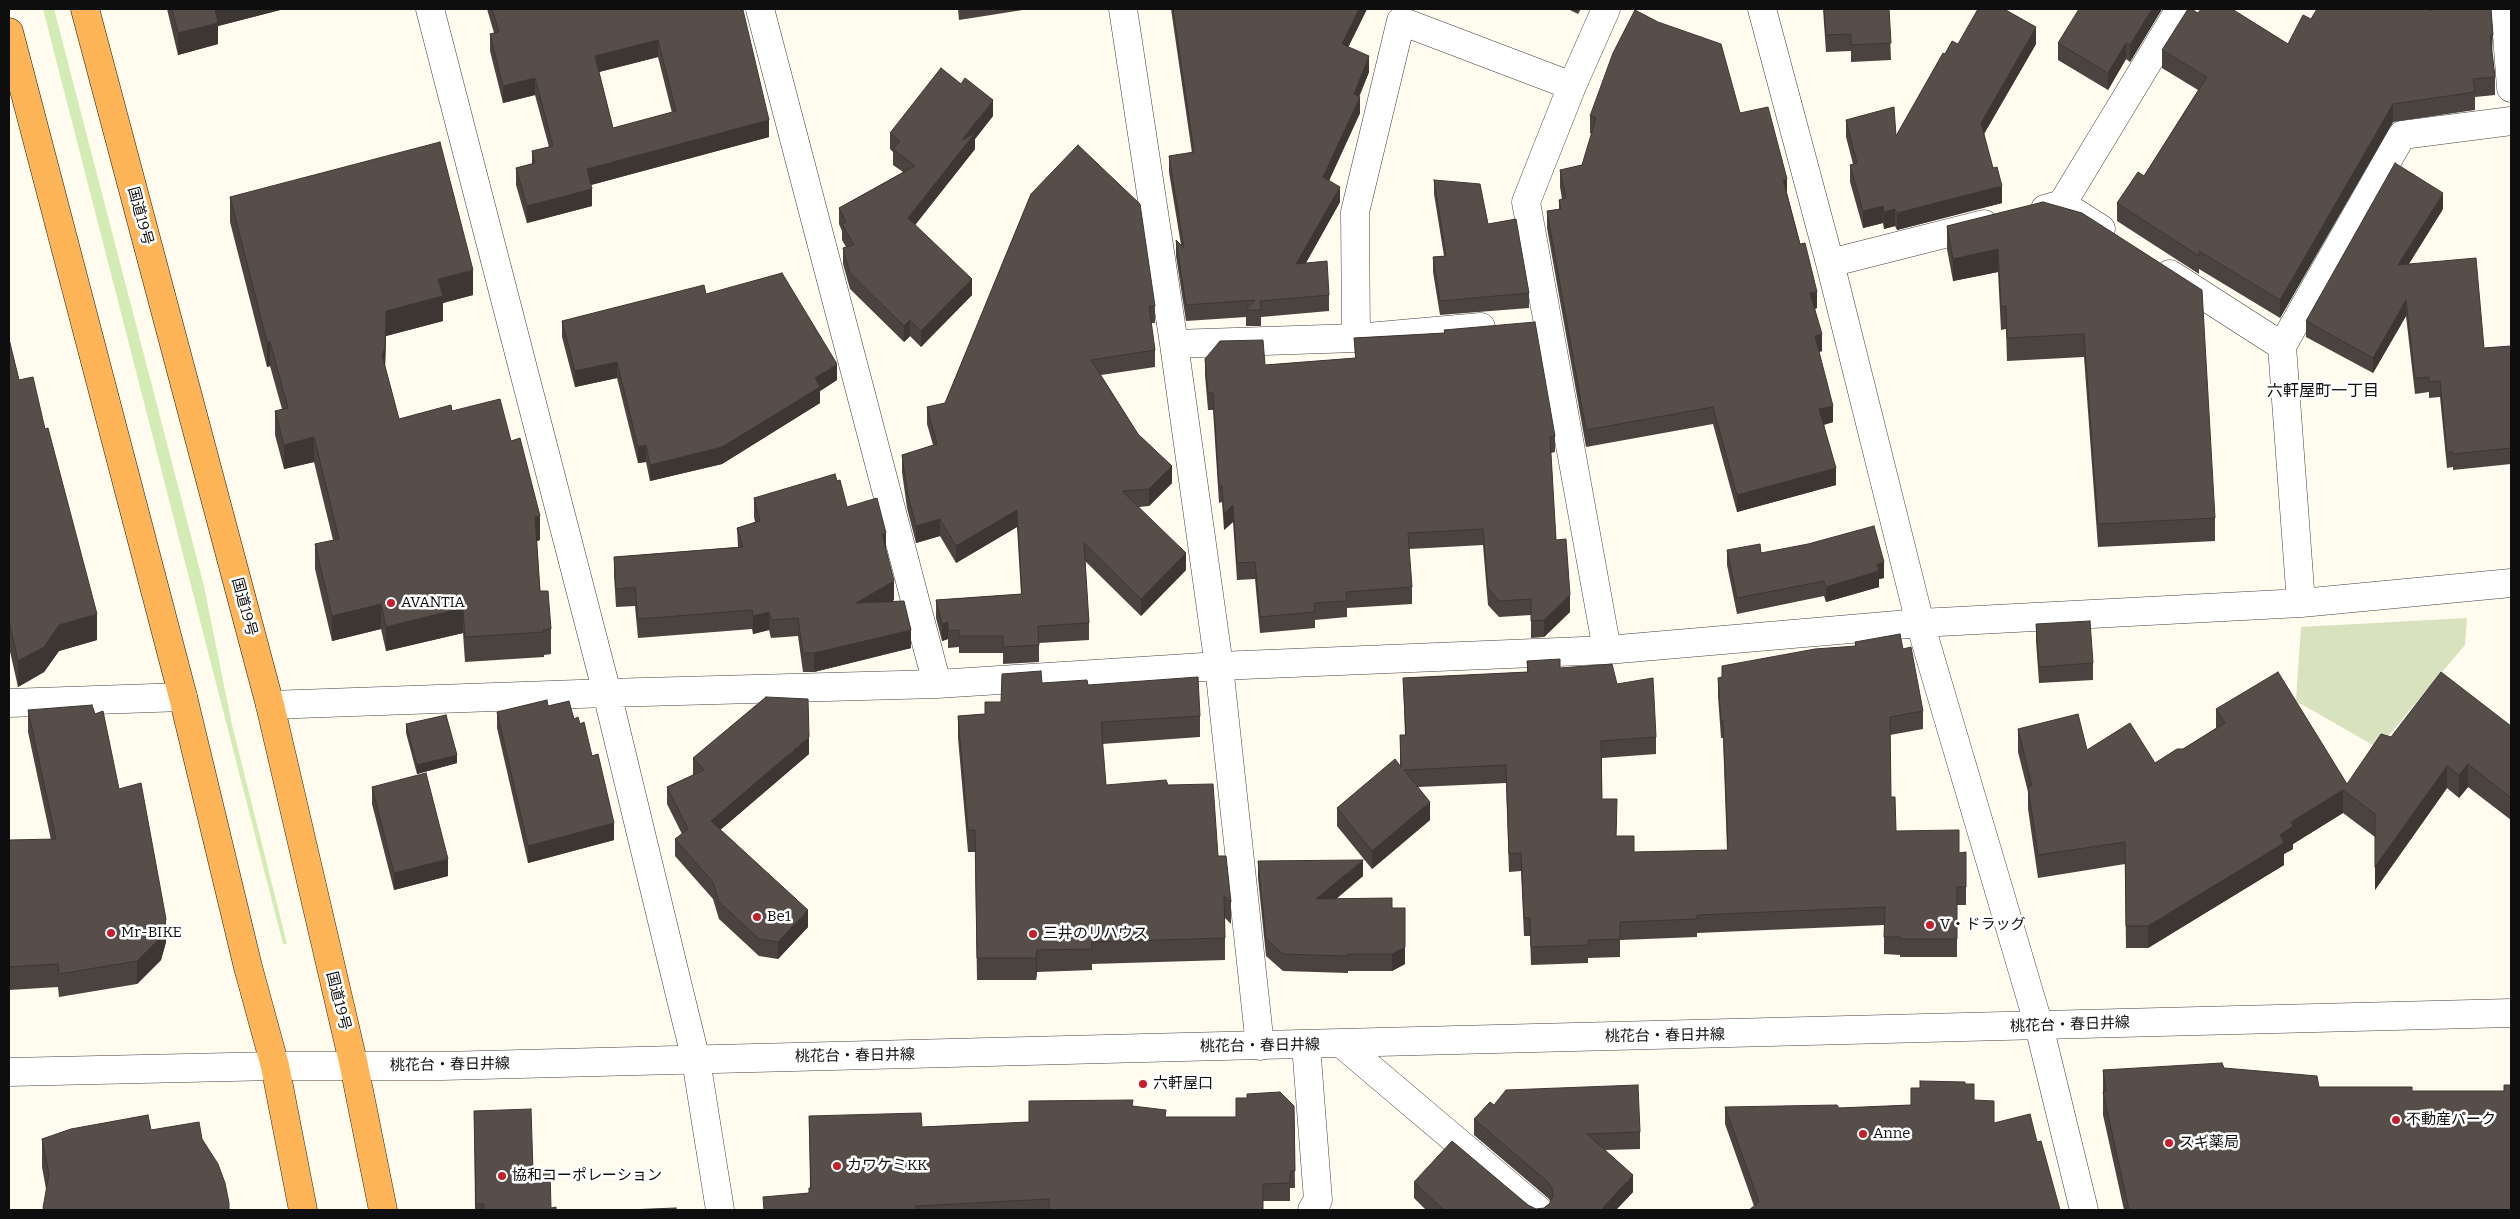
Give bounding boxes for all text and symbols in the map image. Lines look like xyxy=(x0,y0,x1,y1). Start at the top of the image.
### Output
street label: 国道19号 xyxy=(124,185,156,247)
district label: 六軒屋町一丁目 xyxy=(2267,382,2379,402)
street label: 国道19号 xyxy=(228,576,260,638)
place label: AVANTIA xyxy=(401,594,465,612)
marker: AVANTIA xyxy=(385,597,397,609)
place label: Be1 xyxy=(767,908,791,926)
marker: Be1 xyxy=(751,911,763,923)
place label: V・ドラッグ xyxy=(1940,916,2025,934)
marker: V・ドラッグ xyxy=(1924,919,1936,931)
place label: Mr-BIKE xyxy=(121,924,182,942)
place label: 三井のリハウス xyxy=(1043,925,1148,943)
marker: Mr-BIKE xyxy=(105,927,117,939)
marker: 三井のリハウス xyxy=(1027,928,1039,940)
street label: 国道19号 xyxy=(322,970,354,1032)
street label: 桃花台・春日井線 xyxy=(2010,1014,2130,1036)
street label: 桃花台・春日井線 xyxy=(1605,1026,1725,1046)
street label: 桃花台・春日井線 xyxy=(1200,1036,1320,1056)
street label: 桃花台・春日井線 xyxy=(795,1046,915,1066)
street label: 桃花台・春日井線 xyxy=(390,1055,510,1075)
place label: 六軒屋口 xyxy=(1153,1075,1213,1093)
marker: 六軒屋口 xyxy=(1137,1078,1149,1090)
place label: 不動産パーク xyxy=(2406,1111,2496,1129)
marker: 不動産パーク xyxy=(2390,1114,2402,1126)
place label: Anne xyxy=(1873,1125,1911,1143)
marker: Anne xyxy=(1857,1128,1869,1140)
place label: スギ薬局 xyxy=(2179,1134,2239,1152)
marker: スギ薬局 xyxy=(2163,1137,2175,1149)
place label: カワケミKK xyxy=(847,1157,928,1175)
marker: カワケミKK xyxy=(831,1160,843,1172)
place label: 協和コーポレーション xyxy=(512,1167,662,1185)
marker: 協和コーポレーション xyxy=(496,1170,508,1182)

